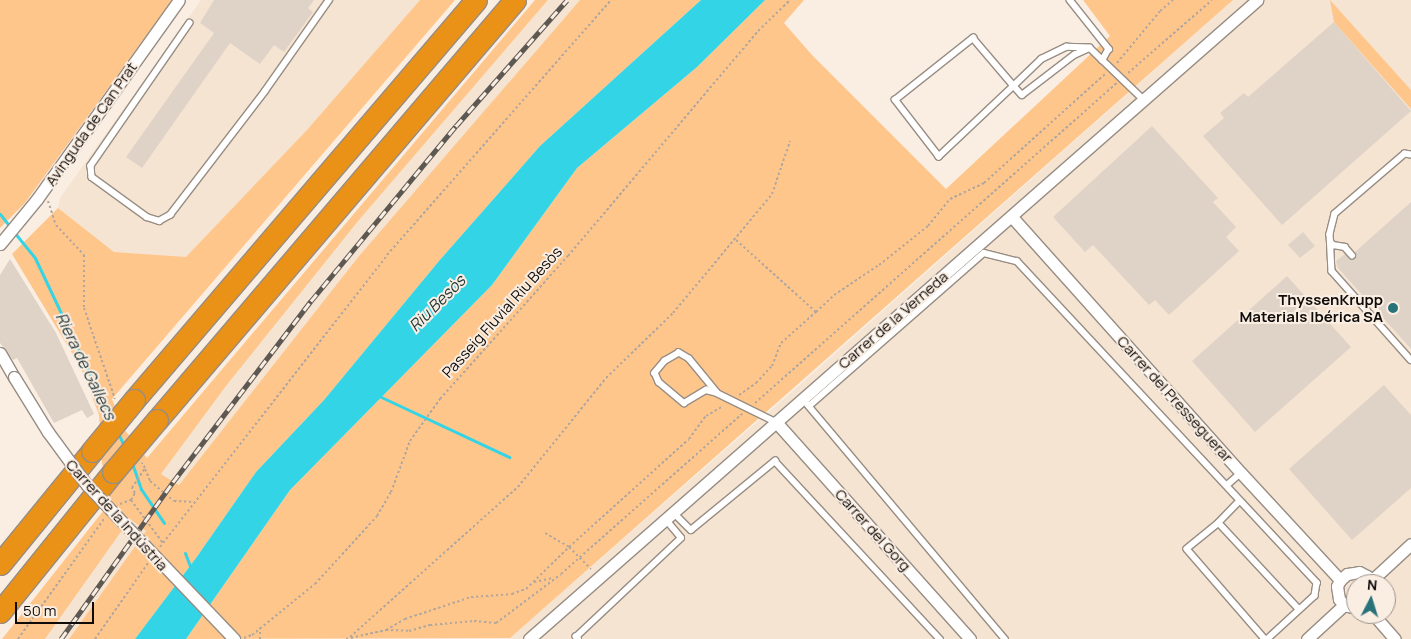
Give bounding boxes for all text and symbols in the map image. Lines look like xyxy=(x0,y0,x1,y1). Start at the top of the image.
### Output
street label: Avinguda de Can Prat xyxy=(41,59,141,189)
street label: Passeig Fluvial Riu Besòs xyxy=(438,243,566,381)
street label: Carrer de la Verneda xyxy=(834,267,952,373)
water label: Riu Besòs xyxy=(405,271,469,335)
place label: ThyssenKrupp Materials Ibérica SA xyxy=(1240,290,1383,325)
marker: ThyssenKrupp Materials Ibérica SA xyxy=(1387,302,1399,314)
water label: Riera de Gallecs xyxy=(52,309,120,423)
street label: Carrer del Presseguerar xyxy=(1113,332,1237,466)
street label: Carrer de la Indústria xyxy=(62,456,172,574)
street label: Carrer del Gorg xyxy=(831,485,915,575)
north arrow xyxy=(1346,574,1396,624)
text: N xyxy=(1366,575,1378,594)
scale bar xyxy=(18,592,96,624)
text: 50 m xyxy=(23,600,57,621)

